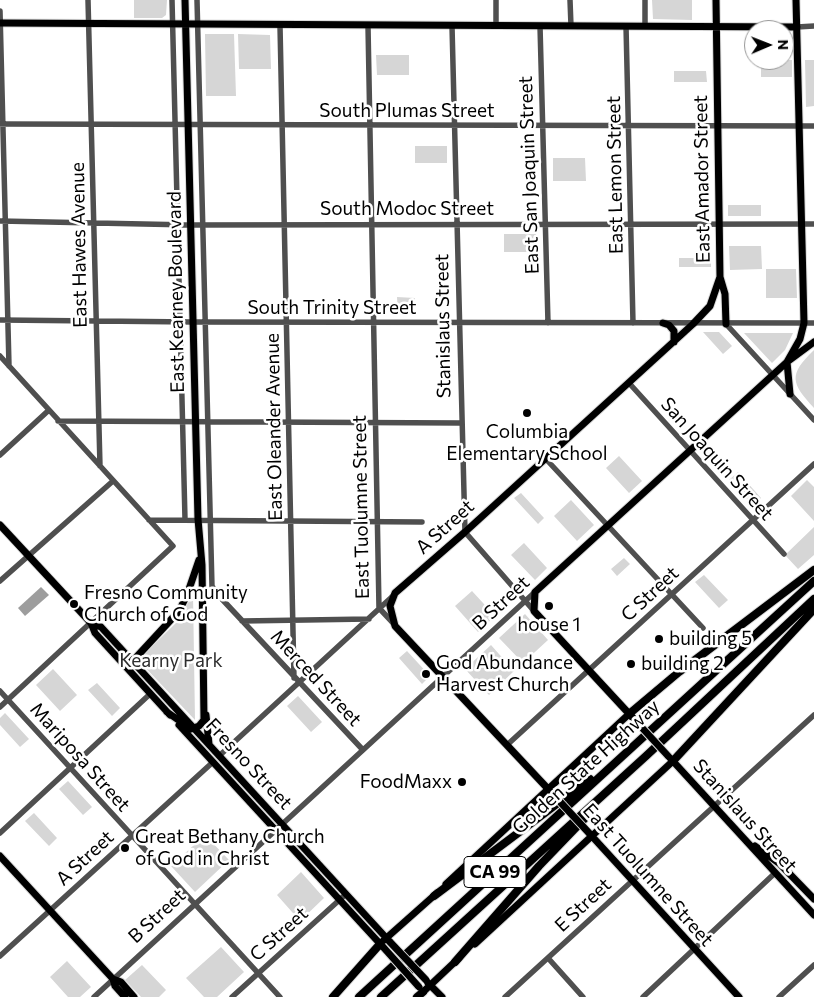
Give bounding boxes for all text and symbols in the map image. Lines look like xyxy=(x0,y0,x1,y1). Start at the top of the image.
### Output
north arrow xyxy=(744,20,794,70)
text: N xyxy=(775,39,792,50)
street label: East San Joaquin Street xyxy=(514,75,544,275)
street label: East Amador Street xyxy=(689,95,715,263)
street label: East Lemon Street xyxy=(602,96,628,254)
street label: South Plumas Street xyxy=(319,100,495,122)
street label: East Hawes Avenue xyxy=(66,162,92,328)
street label: East Kearney Boulevard xyxy=(163,191,189,393)
street label: South Modoc Street xyxy=(320,198,494,220)
street label: Stanislaus Street xyxy=(430,254,456,398)
street label: South Trinity Street xyxy=(247,297,417,319)
street label: East Oleander Avenue xyxy=(261,333,287,521)
street label: San Joaquin Street xyxy=(656,393,778,525)
marker: Columbia Elementary School xyxy=(521,407,533,419)
street label: East Tuolumne Street xyxy=(348,415,374,599)
place label: Columbia Elementary School xyxy=(446,421,608,465)
street label: A Street xyxy=(411,495,479,559)
street label: C Street xyxy=(616,562,684,626)
street label: B Street xyxy=(468,571,534,635)
place label: Fresno Community Church of God xyxy=(84,582,248,626)
marker: Fresno Community Church of God xyxy=(68,598,80,610)
marker: house 1 xyxy=(543,600,555,612)
place label: house 1 xyxy=(517,614,581,636)
street label: Merced Street xyxy=(266,625,366,731)
place label: building 5 xyxy=(669,628,752,650)
marker: building 5 xyxy=(653,633,665,645)
park label: Kearny Park xyxy=(119,650,223,672)
place label: God Abundance Harvest Church xyxy=(436,652,573,696)
place label: building 2 xyxy=(641,653,724,675)
marker: building 2 xyxy=(625,658,637,670)
marker: God Abundance Harvest Church xyxy=(420,668,432,680)
street label: Golden State Highway xyxy=(508,695,664,839)
street label: Mariposa Street xyxy=(25,698,135,816)
street label: Fresno Street xyxy=(201,714,297,814)
street label: Stanislaus Street xyxy=(688,755,802,877)
place label: FoodMaxx xyxy=(360,771,452,793)
marker: FoodMaxx xyxy=(456,776,468,788)
street label: East Tuolumne Street xyxy=(578,799,718,951)
street label: A Street xyxy=(51,826,119,890)
place label: Great Bethany Church of God in Christ xyxy=(135,826,325,870)
marker: Great Bethany Church of God in Christ xyxy=(119,842,131,854)
road number: CA 99 xyxy=(464,856,526,888)
street label: E Street xyxy=(550,873,616,937)
street label: B Street xyxy=(124,884,190,948)
street label: C Street xyxy=(245,902,313,966)

